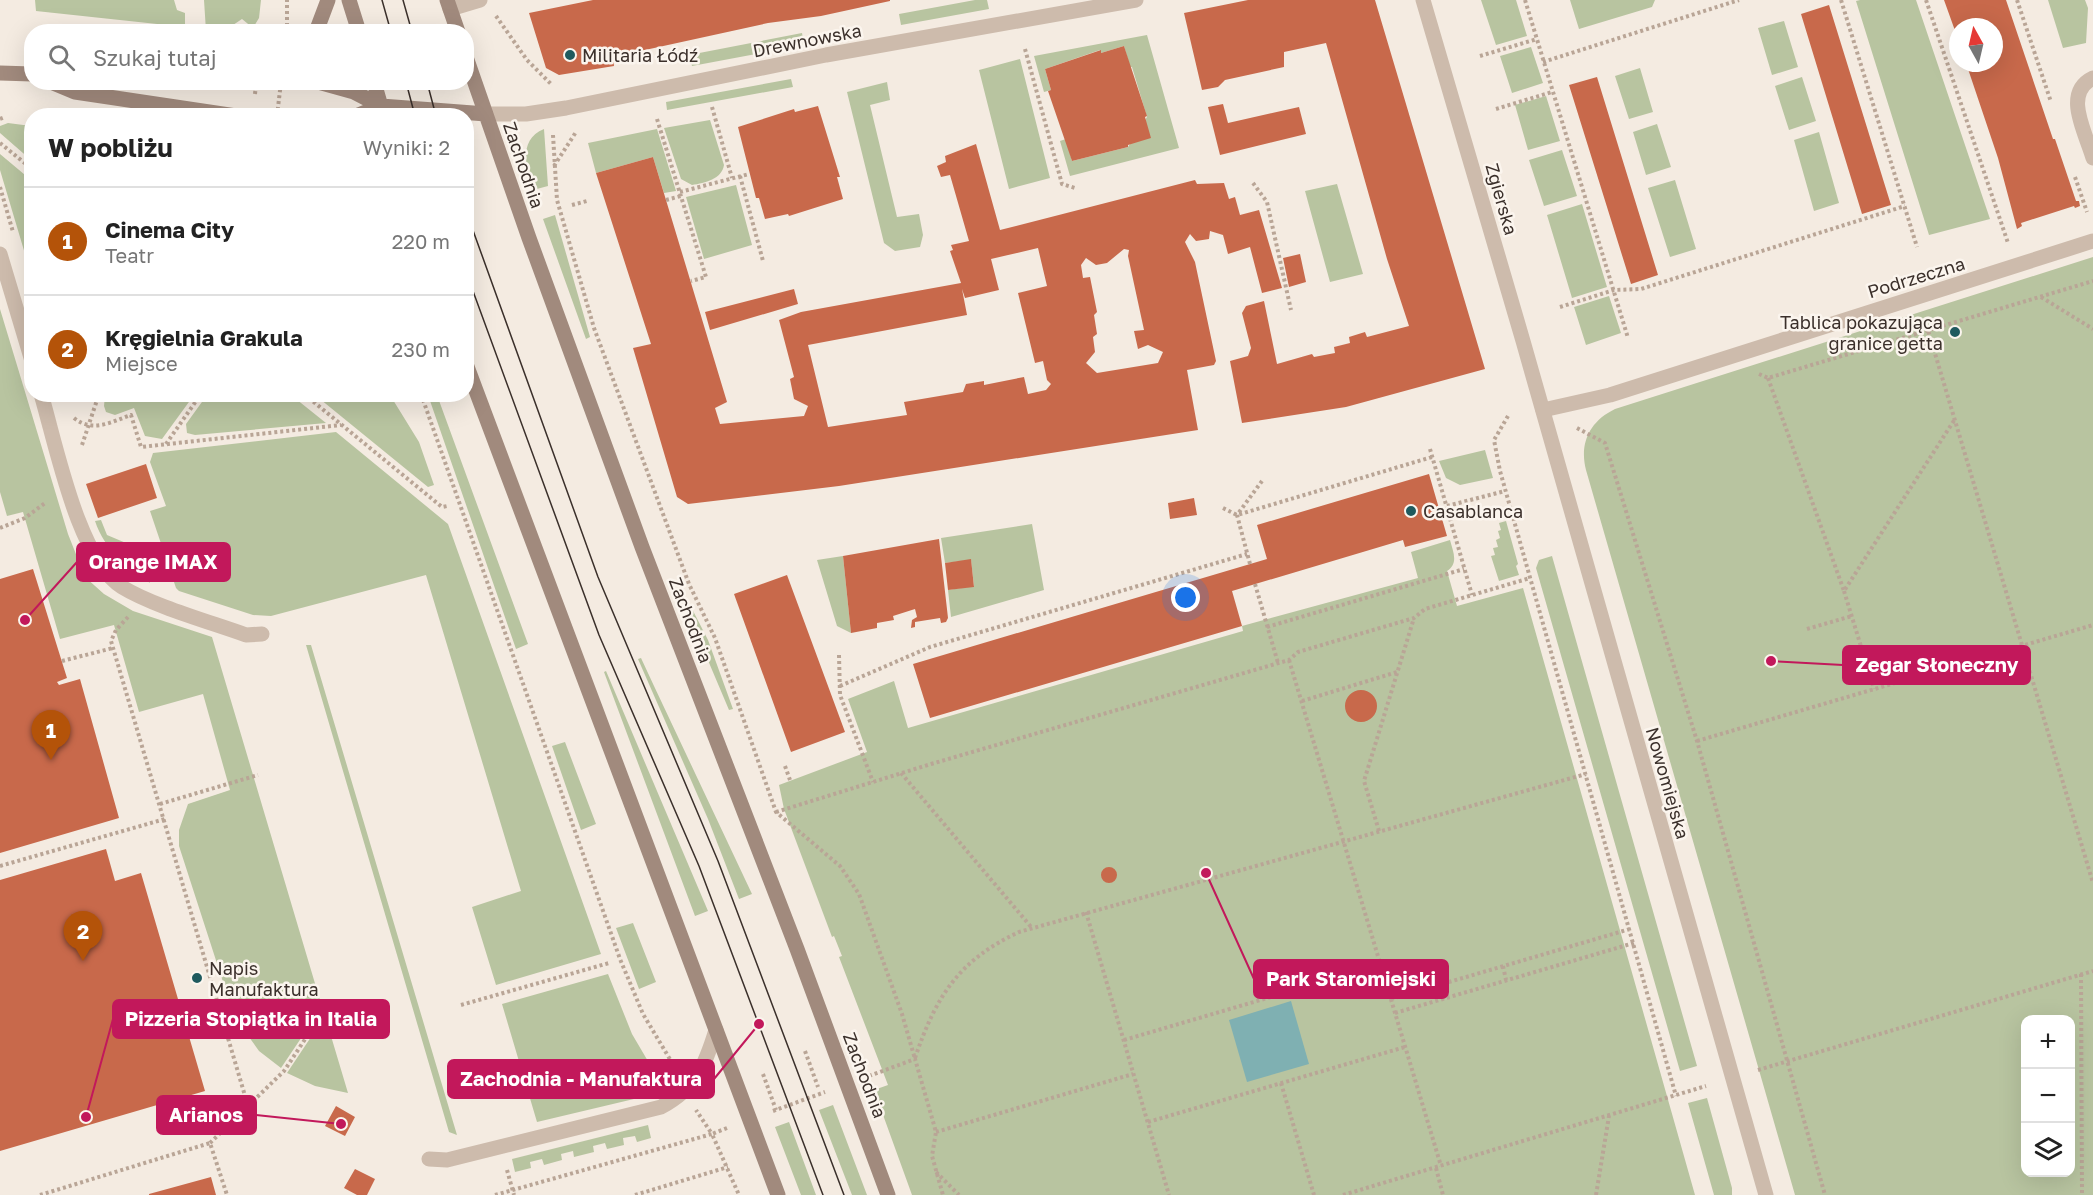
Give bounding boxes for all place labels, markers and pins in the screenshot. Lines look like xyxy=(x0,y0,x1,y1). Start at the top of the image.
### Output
place label: Militaria Łódź xyxy=(582,44,698,66)
marker: Militaria Łódź xyxy=(563,48,577,62)
place label: Tablica pokazująca granice getta xyxy=(1780,311,1943,354)
marker: Tablica pokazująca granice getta xyxy=(1948,325,1962,339)
place label: Casablanca xyxy=(1423,500,1523,522)
marker: Casablanca xyxy=(1404,504,1418,518)
callout: Orange IMAX xyxy=(77,543,230,581)
callout: Zegar Słoneczny xyxy=(1843,646,2030,684)
pin: 1 xyxy=(32,710,70,760)
pin: 2 xyxy=(64,912,103,961)
place label: Napis Manufaktura xyxy=(209,957,319,1000)
callout: Park Staromiejski xyxy=(1254,960,1448,998)
marker: Napis Manufaktura xyxy=(190,971,204,985)
callout: Pizzeria Stopiątka in Italia xyxy=(113,1000,389,1038)
callout: Zachodnia - Manufaktura xyxy=(448,1060,714,1098)
callout: Arianos xyxy=(157,1096,256,1134)

